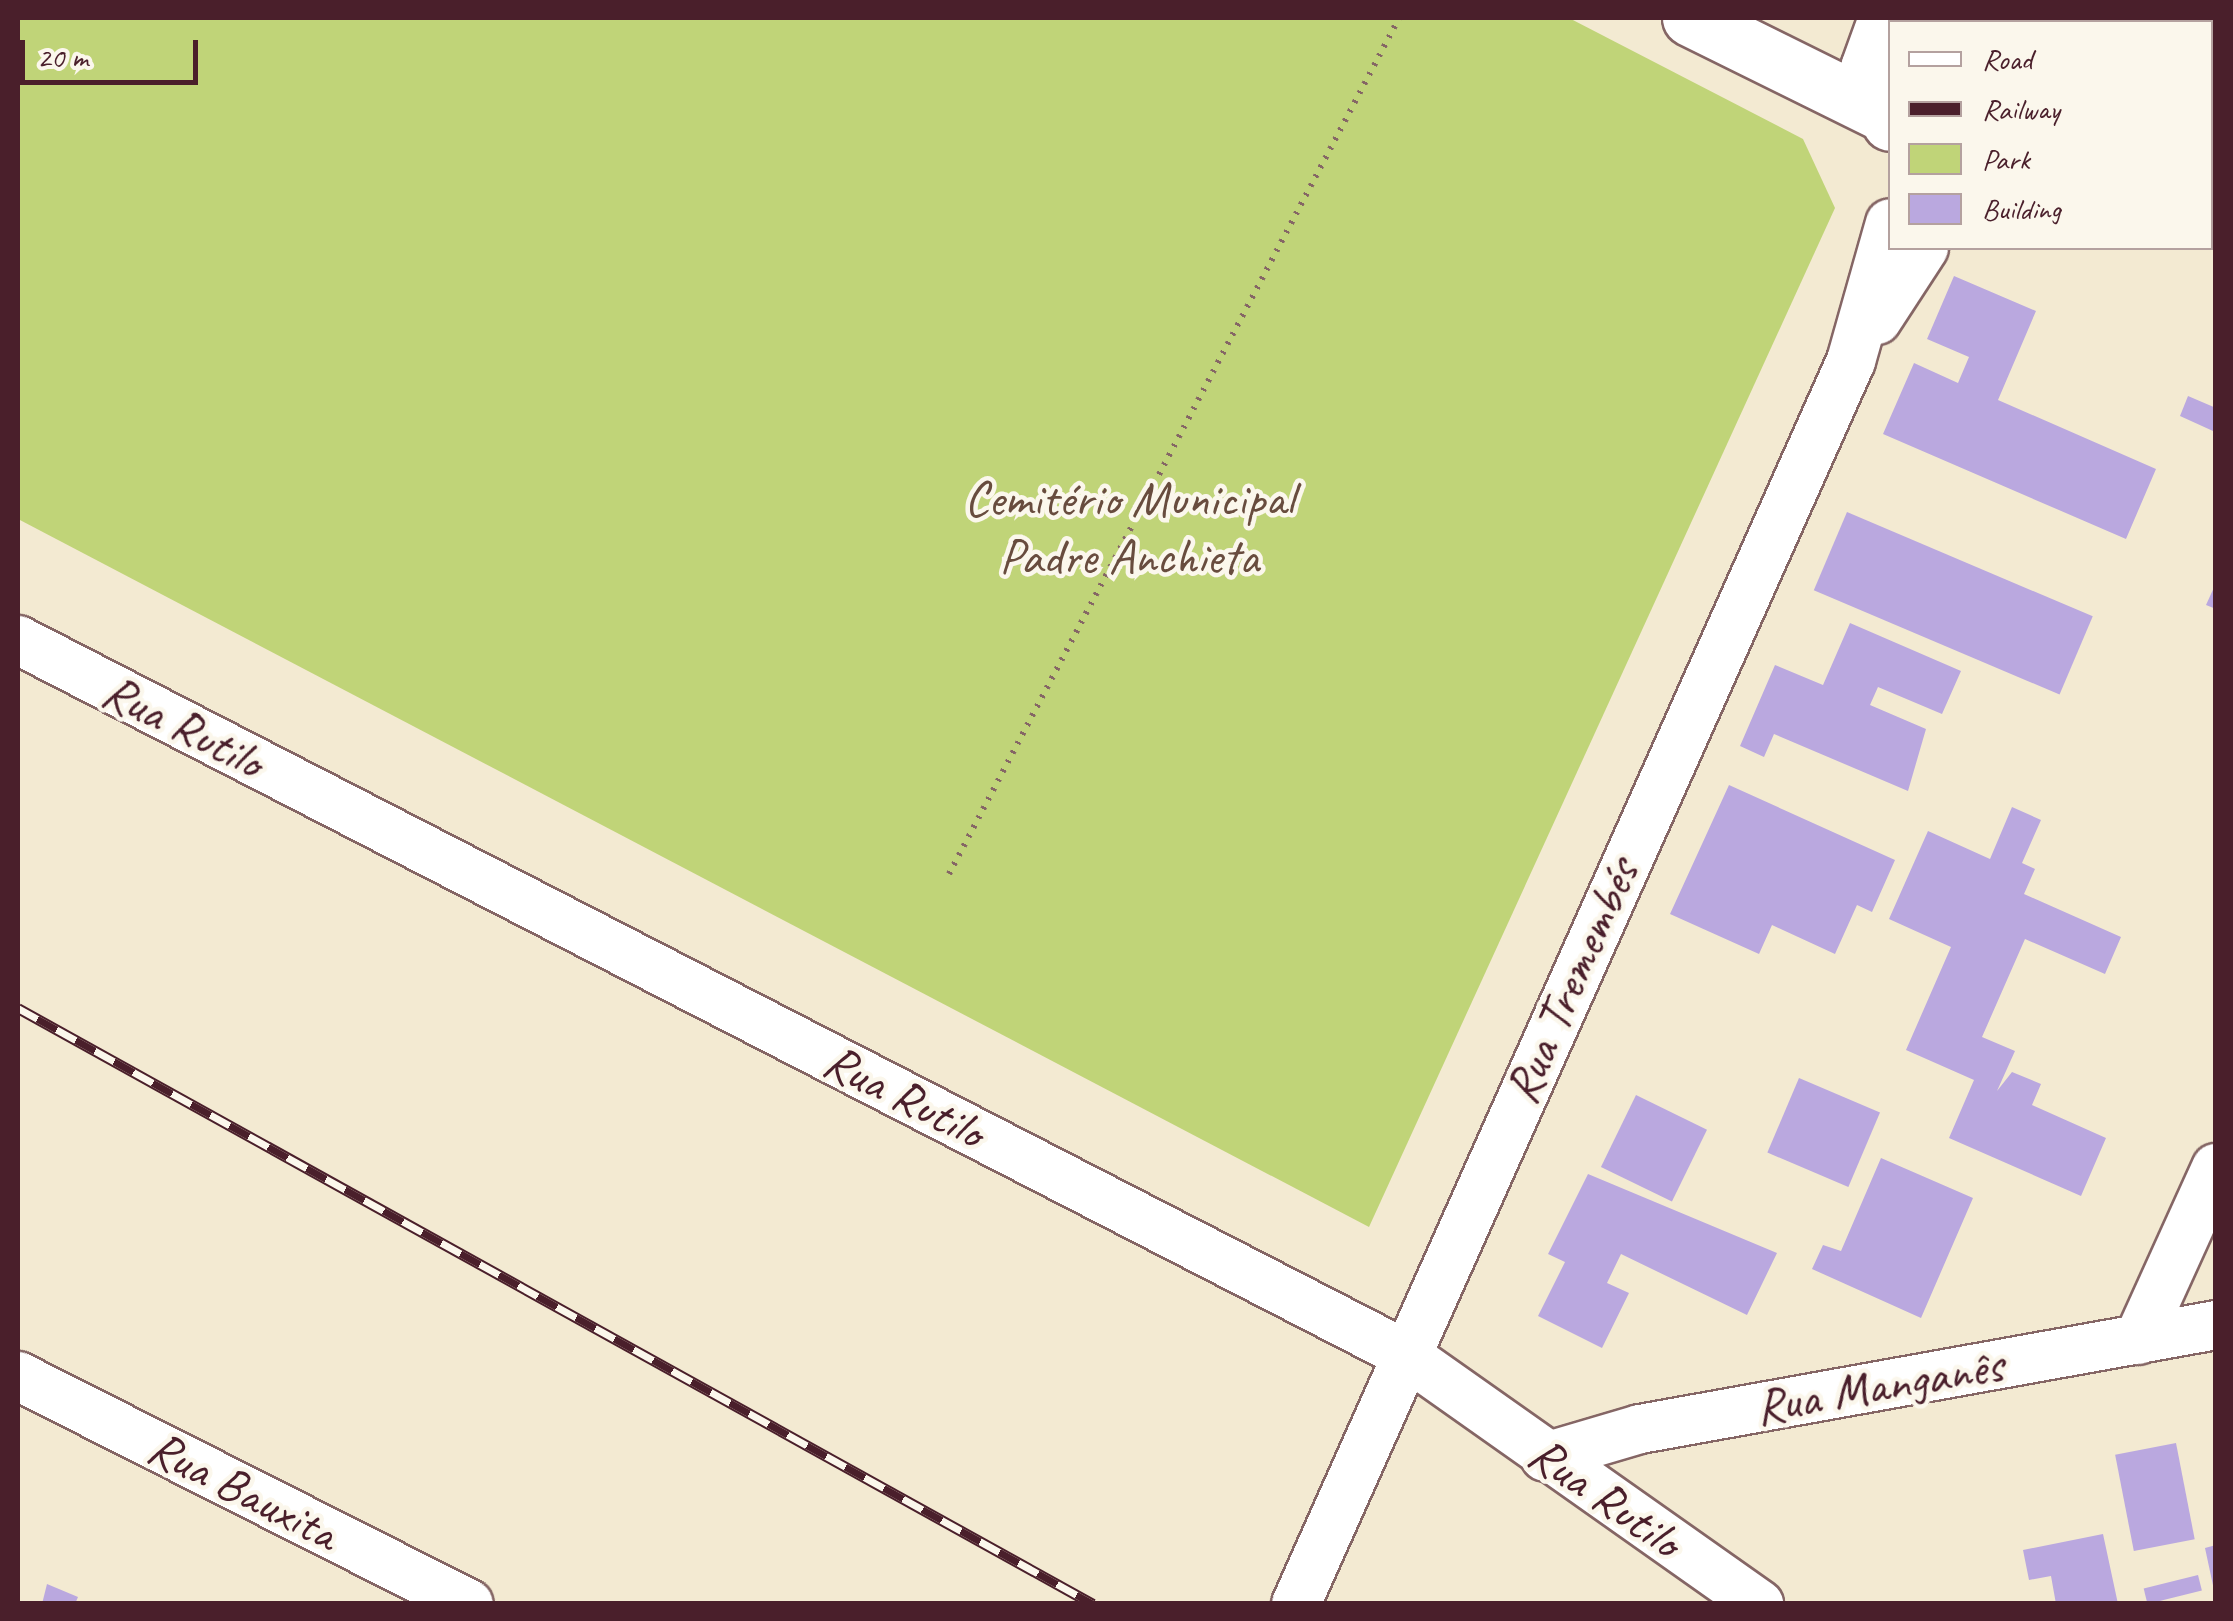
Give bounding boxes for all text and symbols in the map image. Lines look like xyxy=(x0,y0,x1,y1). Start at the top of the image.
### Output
scale bar xyxy=(25,20,202,82)
legend xyxy=(1888,20,2213,250)
text: 20 m xyxy=(37,38,88,76)
text: Road xyxy=(1982,40,2032,78)
text: Railway xyxy=(1982,90,2060,128)
text: Park xyxy=(1982,140,2030,178)
text: Building xyxy=(1982,190,2061,228)
park label: Cemitério Municipal Padre Anchieta xyxy=(964,468,1294,586)
street label: Rua Rutilo xyxy=(93,660,273,792)
street label: Rua Tremembés xyxy=(1491,850,1651,1112)
street label: Rua Rutilo xyxy=(814,1030,994,1162)
street label: Rua Manganês xyxy=(1751,1335,2007,1437)
street label: Rua Bauxita xyxy=(137,1416,349,1564)
street label: Rua Rutilo xyxy=(1517,1423,1693,1571)

